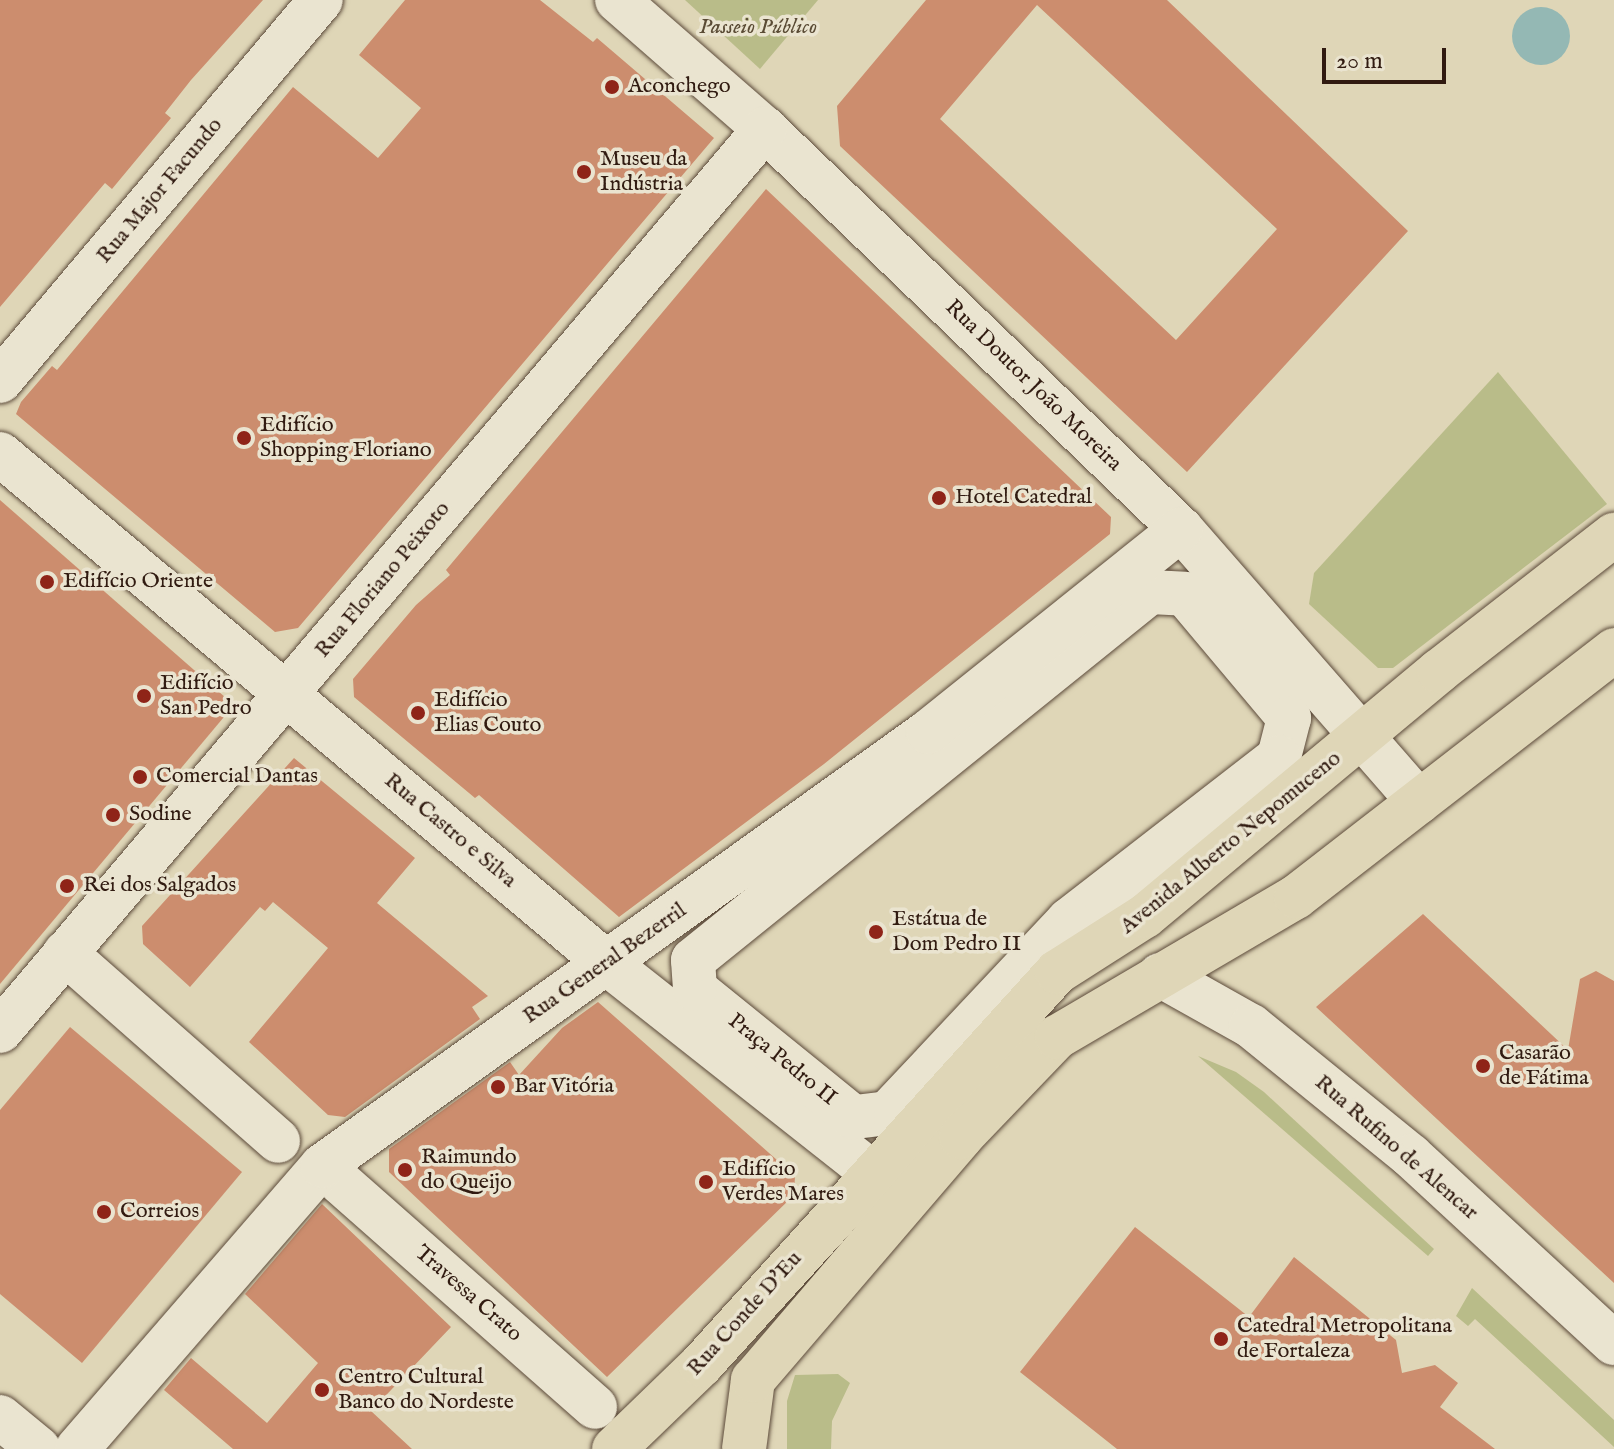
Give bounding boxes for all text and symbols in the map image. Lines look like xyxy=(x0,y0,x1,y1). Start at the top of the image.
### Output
park label: Passeio Público xyxy=(699,15,817,41)
scale bar xyxy=(1326,32,1450,82)
text: 20 m xyxy=(1336,46,1383,77)
place label: Aconchego xyxy=(628,74,731,100)
marker: Aconchego xyxy=(603,78,621,96)
street label: Rua Major Facundo xyxy=(91,113,229,269)
place label: Museu da Indústria xyxy=(600,146,687,198)
marker: Museu da Indústria xyxy=(575,163,593,181)
street label: Rua Doutor João Moreira xyxy=(939,295,1127,477)
place label: Edifício Shopping Floriano xyxy=(260,412,432,464)
marker: Edifício Shopping Floriano xyxy=(235,429,253,447)
place label: Hotel Catedral xyxy=(955,485,1092,511)
marker: Hotel Catedral xyxy=(930,489,948,507)
street label: Rua Floriano Peixoto xyxy=(310,496,456,664)
place label: Edifício Oriente xyxy=(63,569,213,595)
marker: Edifício Oriente xyxy=(38,573,56,591)
place label: Edifício San Pedro xyxy=(160,670,252,722)
marker: Edifício San Pedro xyxy=(135,687,153,705)
place label: Edifício Elias Couto xyxy=(434,687,541,738)
marker: Edifício Elias Couto xyxy=(409,704,427,722)
street label: Avenida Alberto Nepomuceno xyxy=(1115,746,1347,940)
place label: Comercial Dantas xyxy=(156,764,318,790)
marker: Comercial Dantas xyxy=(131,768,149,786)
street label: Rua Castro e Silva xyxy=(378,768,522,894)
place label: Sodine xyxy=(129,802,192,828)
marker: Sodine xyxy=(104,806,122,824)
place label: Rei dos Salgados xyxy=(83,873,236,899)
marker: Rei dos Salgados xyxy=(58,877,76,895)
street label: Rua General Bezerril xyxy=(518,898,692,1030)
place label: Estátua de Dom Pedro II xyxy=(892,906,1021,958)
marker: Estátua de Dom Pedro II xyxy=(867,923,885,941)
street label: Praça Pedro II xyxy=(722,1008,842,1112)
place label: Casarão de Fátima xyxy=(1499,1040,1589,1092)
marker: Casarão de Fátima xyxy=(1474,1057,1492,1075)
street label: Rua Rufino de Alencar xyxy=(1309,1070,1483,1226)
place label: Bar Vitória xyxy=(514,1074,614,1100)
marker: Bar Vitória xyxy=(489,1078,507,1096)
place label: Raimundo do Queijo xyxy=(421,1144,517,1196)
place label: Edifício Verdes Mares xyxy=(722,1156,844,1208)
marker: Raimundo do Queijo xyxy=(396,1161,414,1179)
marker: Edifício Verdes Mares xyxy=(697,1173,715,1191)
place label: Correios xyxy=(120,1199,199,1225)
marker: Correios xyxy=(95,1203,113,1221)
street label: Travessa Crato xyxy=(409,1240,527,1348)
street label: Rua Conde D'Eu xyxy=(682,1246,808,1382)
place label: Catedral Metropolitana de Fortaleza xyxy=(1237,1313,1452,1364)
marker: Catedral Metropolitana de Fortaleza xyxy=(1212,1330,1230,1348)
place label: Centro Cultural Banco do Nordeste xyxy=(338,1364,514,1416)
marker: Centro Cultural Banco do Nordeste xyxy=(313,1381,331,1399)

